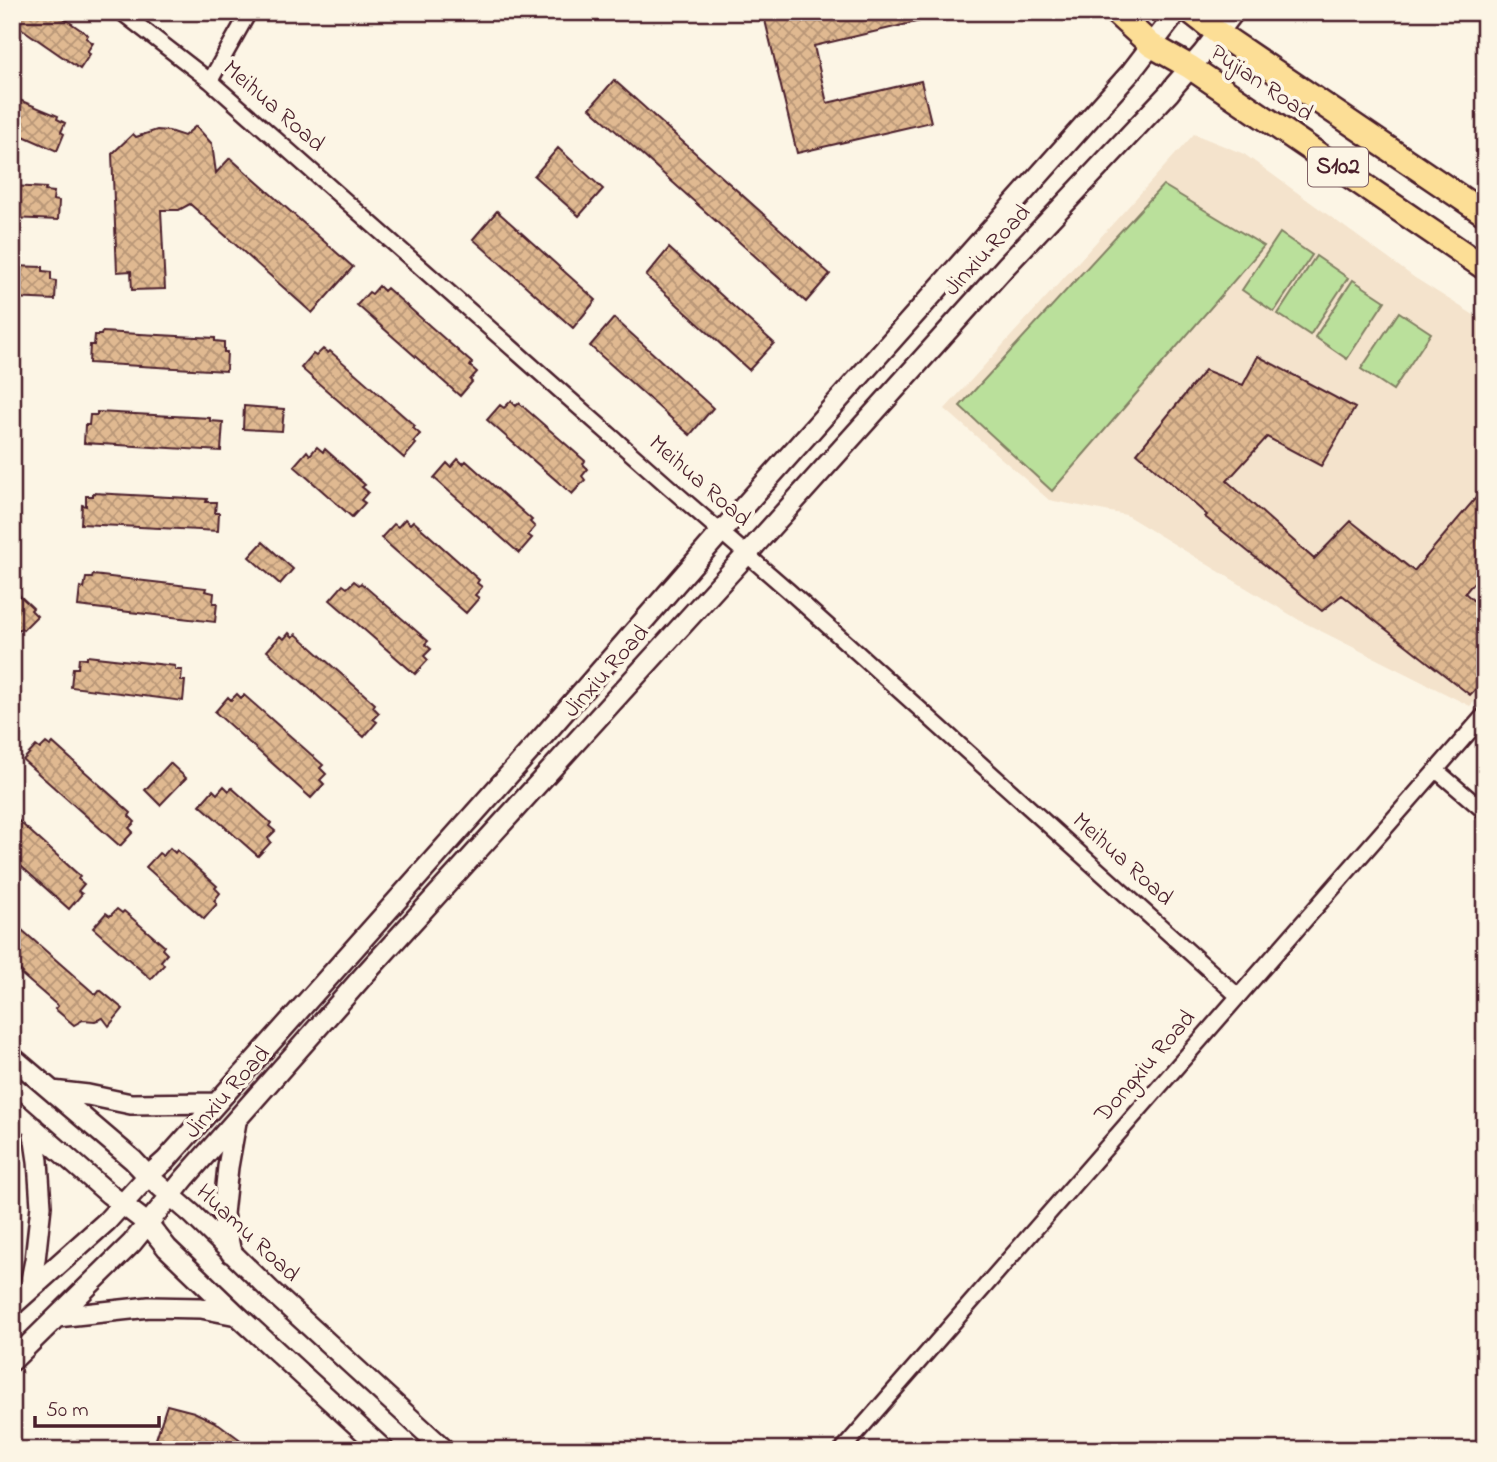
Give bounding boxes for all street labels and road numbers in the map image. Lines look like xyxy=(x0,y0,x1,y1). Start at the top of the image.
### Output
street label: Pujian Road xyxy=(1202,36,1320,132)
street label: Meihua Road xyxy=(214,53,332,162)
road number: S102 xyxy=(1308,148,1368,186)
street label: Jinxiu Road xyxy=(936,197,1040,305)
street label: Meihua Road xyxy=(640,428,758,537)
street label: Jinxiu Road xyxy=(556,617,659,726)
street label: Meihua Road xyxy=(1064,805,1181,915)
street label: Dongxiu Road xyxy=(1086,1002,1205,1132)
street label: Jinxiu Road xyxy=(177,1038,280,1147)
street label: Huamu Road xyxy=(187,1177,307,1292)

